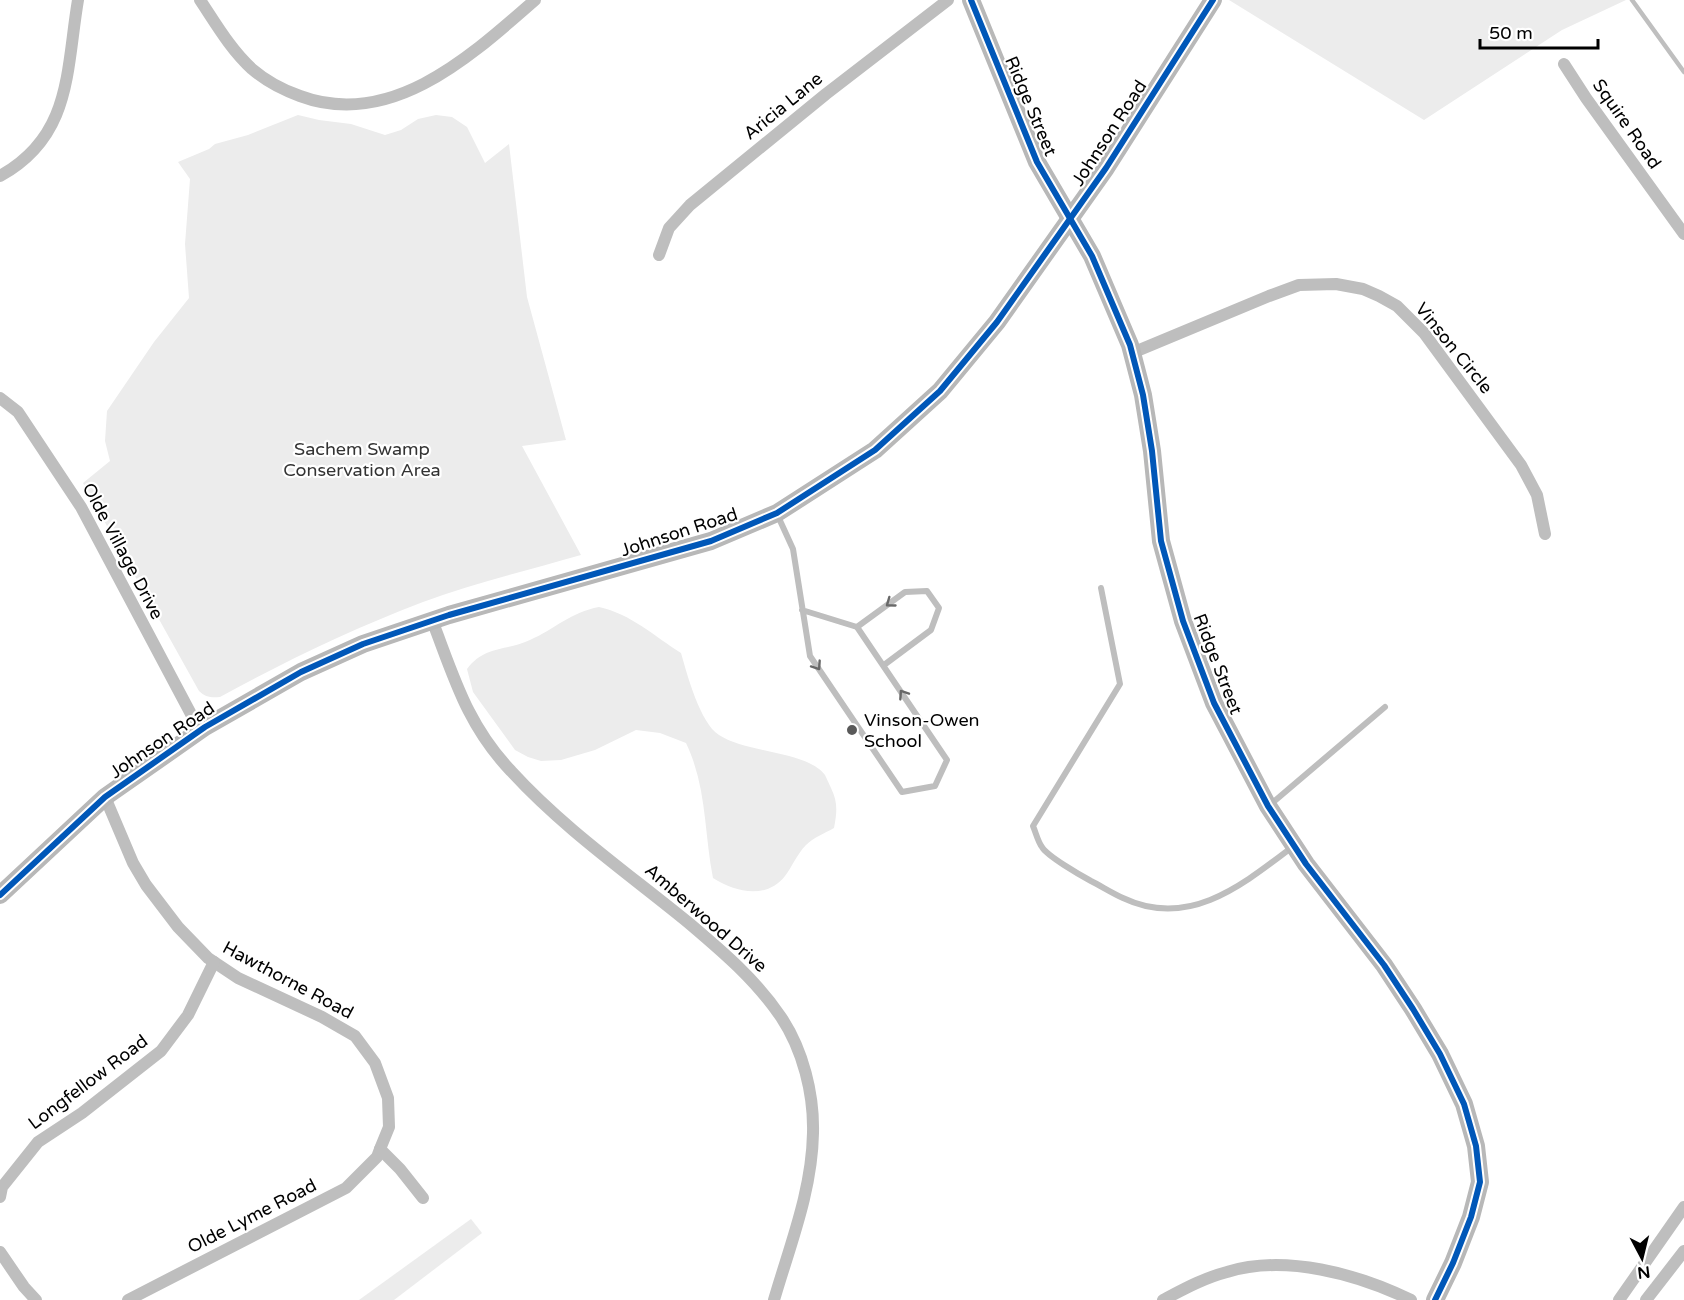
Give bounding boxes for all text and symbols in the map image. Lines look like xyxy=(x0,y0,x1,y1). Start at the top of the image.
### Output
scale bar xyxy=(1480,12,1598,50)
text: 50 m xyxy=(1489,22,1533,44)
street label: Ridge Street xyxy=(1000,53,1062,159)
street label: Aricia Lane xyxy=(739,67,827,145)
street label: Squire Road xyxy=(1588,75,1666,173)
street label: Johnson Road xyxy=(1067,76,1151,190)
street label: Vinson Circle xyxy=(1411,298,1497,398)
park label: Sachem Swamp Conservation Area xyxy=(283,438,441,481)
street label: Olde Village Drive xyxy=(78,479,168,623)
street label: Johnson Road xyxy=(618,503,740,561)
one-way arrow xyxy=(886,596,897,607)
street label: Ridge Street xyxy=(1189,610,1247,718)
one-way arrow xyxy=(810,659,821,670)
one-way arrow xyxy=(900,689,911,700)
street label: Johnson Road xyxy=(105,697,219,783)
place label: Vinson-Owen School xyxy=(864,709,980,752)
marker: Vinson-Owen School xyxy=(845,723,859,737)
street label: Amberwood Drive xyxy=(640,859,772,977)
street label: Hawthorne Road xyxy=(219,936,357,1024)
street label: Longfellow Road xyxy=(24,1030,152,1134)
street label: Olde Lyme Road xyxy=(184,1174,320,1258)
north arrow xyxy=(1612,1228,1672,1288)
text: N xyxy=(1636,1261,1651,1283)

